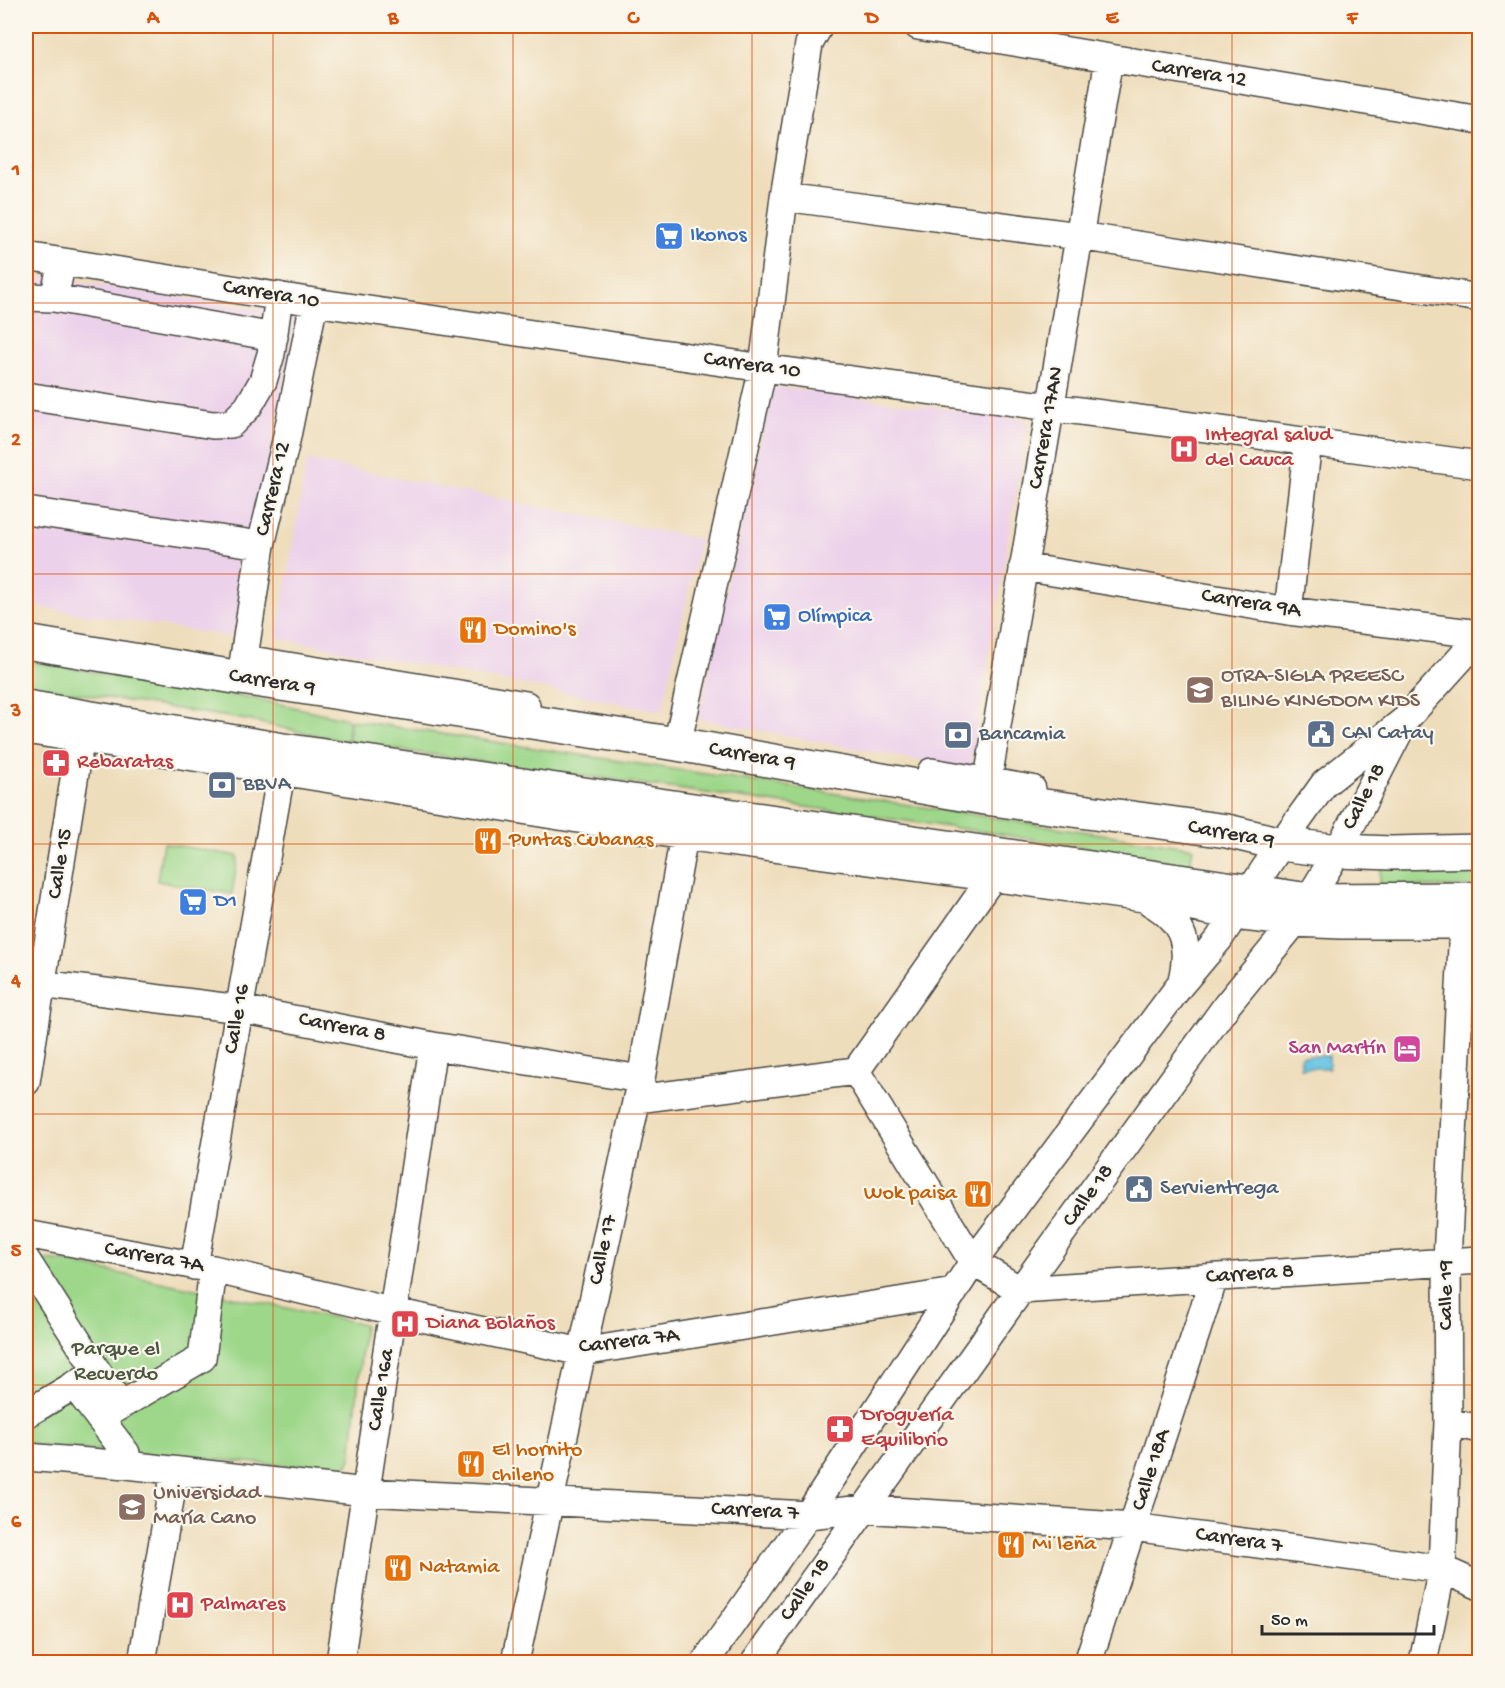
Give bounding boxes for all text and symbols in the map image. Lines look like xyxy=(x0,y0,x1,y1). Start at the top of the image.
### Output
text: A xyxy=(146,8,161,31)
text: B xyxy=(387,8,399,31)
text: C xyxy=(627,8,641,31)
text: D xyxy=(863,8,879,31)
text: E xyxy=(1106,8,1120,31)
text: F xyxy=(1346,8,1359,31)
street label: Carrera 12 xyxy=(1150,54,1249,94)
text: 1 xyxy=(11,160,20,183)
supermarket icon: Ikonos xyxy=(653,220,685,252)
place label: Ikonos xyxy=(690,223,747,249)
street label: Carrera 10 xyxy=(221,275,321,315)
street label: Carrera 10 xyxy=(702,346,802,386)
street label: Carrera 17AN xyxy=(1023,365,1071,491)
place label: Integral salud del Cauca xyxy=(1205,423,1334,474)
text: 2 xyxy=(11,430,21,453)
hospital icon: Integral salud del Cauca xyxy=(1168,433,1200,465)
street label: Carrera 12 xyxy=(251,439,298,539)
street label: Carrera 9A xyxy=(1199,583,1304,625)
supermarket icon: Olímpica xyxy=(761,601,793,633)
place label: Olímpica xyxy=(798,604,873,630)
restaurant icon: Domino's xyxy=(457,614,489,646)
place label: Domino's xyxy=(492,617,577,643)
street label: Carrera 9 xyxy=(227,663,317,703)
place label: OTRA-SIGLA PREESC BILING KINGDOM KIDS xyxy=(1220,664,1421,715)
school or university icon: OTRA-SIGLA PREESC BILING KINGDOM KIDS xyxy=(1184,674,1216,706)
text: 3 xyxy=(10,701,21,724)
public building icon: CAI Catay xyxy=(1305,718,1337,750)
bank icon: Bancamia xyxy=(942,719,974,751)
place label: CAI Catay xyxy=(1342,721,1434,747)
place label: Bancamia xyxy=(978,722,1066,748)
street label: Carrera 9 xyxy=(707,737,797,777)
pharmacy icon: Rebaratas xyxy=(40,747,72,779)
place label: Rebaratas xyxy=(77,750,174,776)
street label: Calle 18 xyxy=(1337,759,1393,835)
bank icon: BBVA xyxy=(206,769,238,801)
place label: BBVA xyxy=(242,772,292,798)
street label: Carrera 9 xyxy=(1186,815,1276,855)
restaurant icon: Puntas Cubanas xyxy=(472,825,504,857)
street label: Calle 15 xyxy=(43,827,79,901)
place label: Puntas Cubanas xyxy=(508,828,654,854)
supermarket icon: D1 xyxy=(177,886,209,918)
place label: D1 xyxy=(212,889,237,915)
text: 4 xyxy=(10,971,21,994)
street label: Calle 16 xyxy=(219,981,257,1056)
street label: Carrera 8 xyxy=(296,1007,388,1049)
hotel icon: San Martín xyxy=(1391,1033,1423,1065)
place label: San Martín xyxy=(1288,1036,1387,1062)
street label: Calle 18 xyxy=(1058,1160,1120,1232)
public building icon: Servientrega xyxy=(1123,1173,1155,1205)
place label: Servientrega xyxy=(1160,1176,1279,1202)
restaurant icon: Wok paisa xyxy=(962,1178,994,1210)
place label: Wok paisa xyxy=(864,1181,958,1207)
street label: Calle 17 xyxy=(584,1212,624,1287)
street label: Carrera 7A xyxy=(102,1236,207,1280)
text: 5 xyxy=(11,1241,22,1264)
street label: Carrera 8 xyxy=(1205,1259,1295,1291)
street label: Calle 19 xyxy=(1434,1260,1460,1330)
hospital icon: Diana Bolaños xyxy=(389,1308,421,1340)
place label: Diana Bolaños xyxy=(424,1311,556,1337)
street label: Carrera 7A xyxy=(577,1323,682,1361)
park label: Parque el Recuerdo xyxy=(71,1337,160,1388)
street label: Calle 16a xyxy=(363,1346,401,1433)
place label: Droguería Equilibrio xyxy=(859,1403,954,1454)
pharmacy icon: Droguería Equilibrio xyxy=(824,1413,856,1445)
street label: Calle 18A xyxy=(1127,1425,1178,1514)
place label: El hornito chileno xyxy=(492,1438,582,1489)
restaurant icon: El hornito chileno xyxy=(455,1448,487,1480)
place label: Universidad María Cano xyxy=(153,1481,263,1532)
school or university icon: Universidad María Cano xyxy=(116,1491,148,1523)
street label: Carrera 7 xyxy=(711,1497,800,1527)
text: 6 xyxy=(11,1512,22,1535)
street label: Carrera 7 xyxy=(1194,1522,1285,1560)
restaurant icon: Mi leña xyxy=(995,1529,1027,1561)
place label: Mi leña xyxy=(1032,1532,1097,1558)
restaurant icon: Natamia xyxy=(382,1552,414,1584)
street label: Calle 18 xyxy=(775,1553,837,1627)
place label: Natamia xyxy=(419,1555,500,1581)
hospital icon: Palmares xyxy=(164,1589,196,1621)
place label: Palmares xyxy=(200,1592,286,1618)
scale bar xyxy=(1262,1598,1434,1636)
text: 50 m xyxy=(1271,1611,1308,1632)

